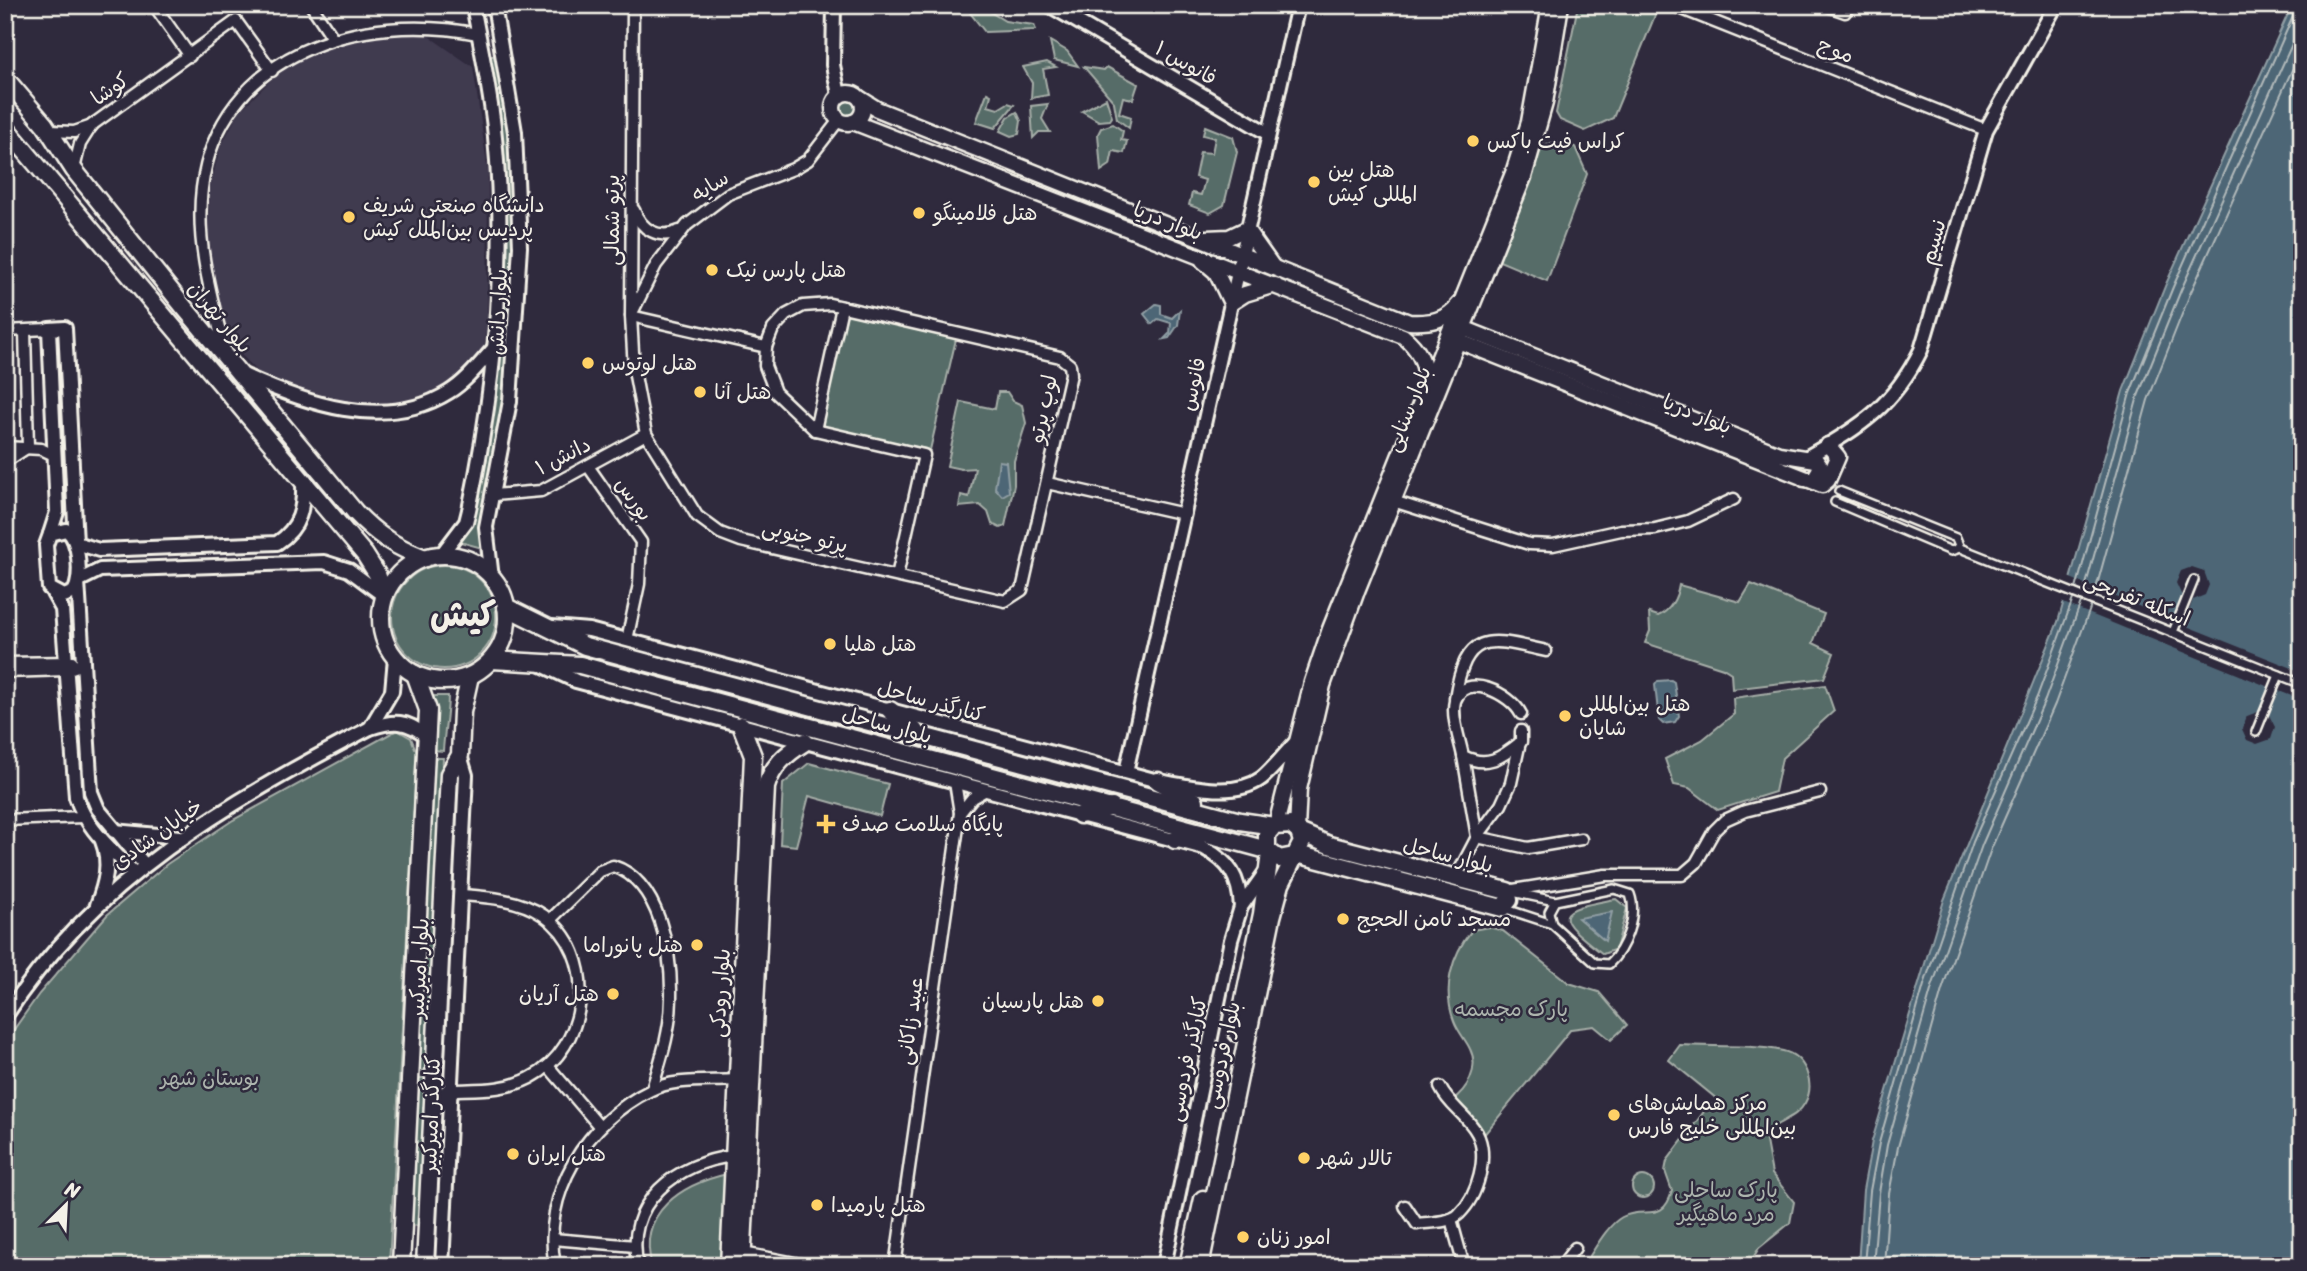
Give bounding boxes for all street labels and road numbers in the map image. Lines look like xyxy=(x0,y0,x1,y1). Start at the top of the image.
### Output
street label: موج xyxy=(1812,26,1860,74)
street label: فانوس ۱ xyxy=(1147,30,1225,96)
street label: کوشا xyxy=(83,62,137,116)
street label: سایه xyxy=(683,159,737,213)
street label: پرتو شمالی xyxy=(593,174,631,266)
street label: بلوار دریا xyxy=(1127,190,1209,252)
street label: نسیم xyxy=(1908,215,1958,269)
street label: بلوار دانش xyxy=(477,268,519,356)
street label: بلوار تهران xyxy=(178,272,262,362)
street label: فانوس xyxy=(1168,353,1218,415)
street label: بلوار سنایی xyxy=(1374,360,1442,458)
street label: لوپ پرتو xyxy=(1017,371,1069,448)
street label: بلوار دریا xyxy=(1656,383,1738,445)
street label: دانش ۱ xyxy=(528,426,598,486)
street label: بورس xyxy=(605,469,663,529)
street label: پرتو جنوبی xyxy=(758,508,852,564)
street label: اسکله تفریحی xyxy=(2078,560,2196,638)
street label: کنارگذر ساحل xyxy=(873,668,989,734)
street label: بلوار ساحل xyxy=(838,695,936,755)
street label: خیابان شادی xyxy=(103,788,211,880)
street label: بلوار ساحل xyxy=(1399,825,1497,885)
street label: بلوار امیرکبیر xyxy=(397,917,441,1021)
street label: بلوار رودکی xyxy=(698,947,742,1039)
street label: عبید زاکانی xyxy=(885,974,935,1068)
street label: کنارگذر فردوسی xyxy=(1155,993,1219,1125)
street label: بلوار فردوسی xyxy=(1192,998,1252,1112)
street label: کنارگذر امیرکبیر xyxy=(410,1054,452,1176)

